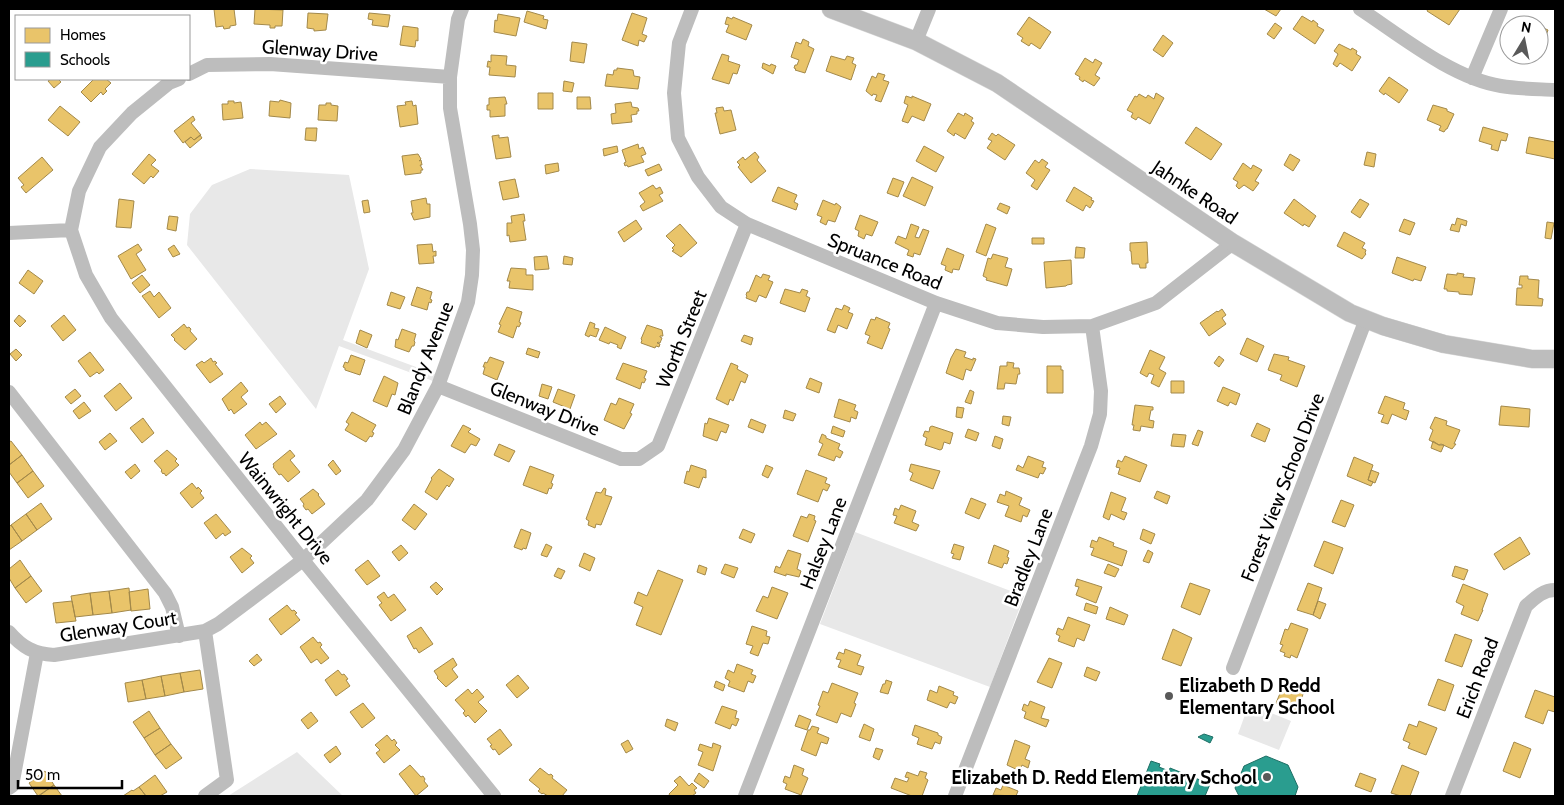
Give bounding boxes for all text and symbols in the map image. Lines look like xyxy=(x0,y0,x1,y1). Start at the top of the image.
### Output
legend xyxy=(15,15,190,80)
north arrow xyxy=(1499,15,1549,65)
text: N xyxy=(1520,17,1533,37)
text: Homes xyxy=(60,26,106,44)
street label: Glenway Drive xyxy=(261,35,379,66)
text: Schools xyxy=(60,51,110,69)
street label: Jahnke Road xyxy=(1147,155,1242,229)
street label: Spruance Road xyxy=(824,228,945,295)
street label: Worth Street xyxy=(651,286,712,391)
street label: Blandy Avenue xyxy=(392,298,459,418)
street label: Glenway Drive xyxy=(487,376,603,441)
street label: Forest View School Drive xyxy=(1236,389,1329,585)
street label: Wainwright Drive xyxy=(233,448,338,569)
street label: Halsey Lane xyxy=(795,493,852,593)
street label: Bradley Lane xyxy=(999,504,1058,610)
street label: Glenway Court xyxy=(58,606,179,647)
street label: Erich Road xyxy=(1452,634,1503,722)
place label: Elizabeth D Redd Elementary School xyxy=(1179,674,1335,719)
marker: Elizabeth D Redd Elementary School xyxy=(1163,690,1175,702)
scale bar xyxy=(18,758,121,790)
text: 50 m xyxy=(25,766,60,784)
place label: Elizabeth D. Redd Elementary School xyxy=(951,766,1257,789)
marker: Elizabeth D. Redd Elementary School xyxy=(1261,771,1273,783)

